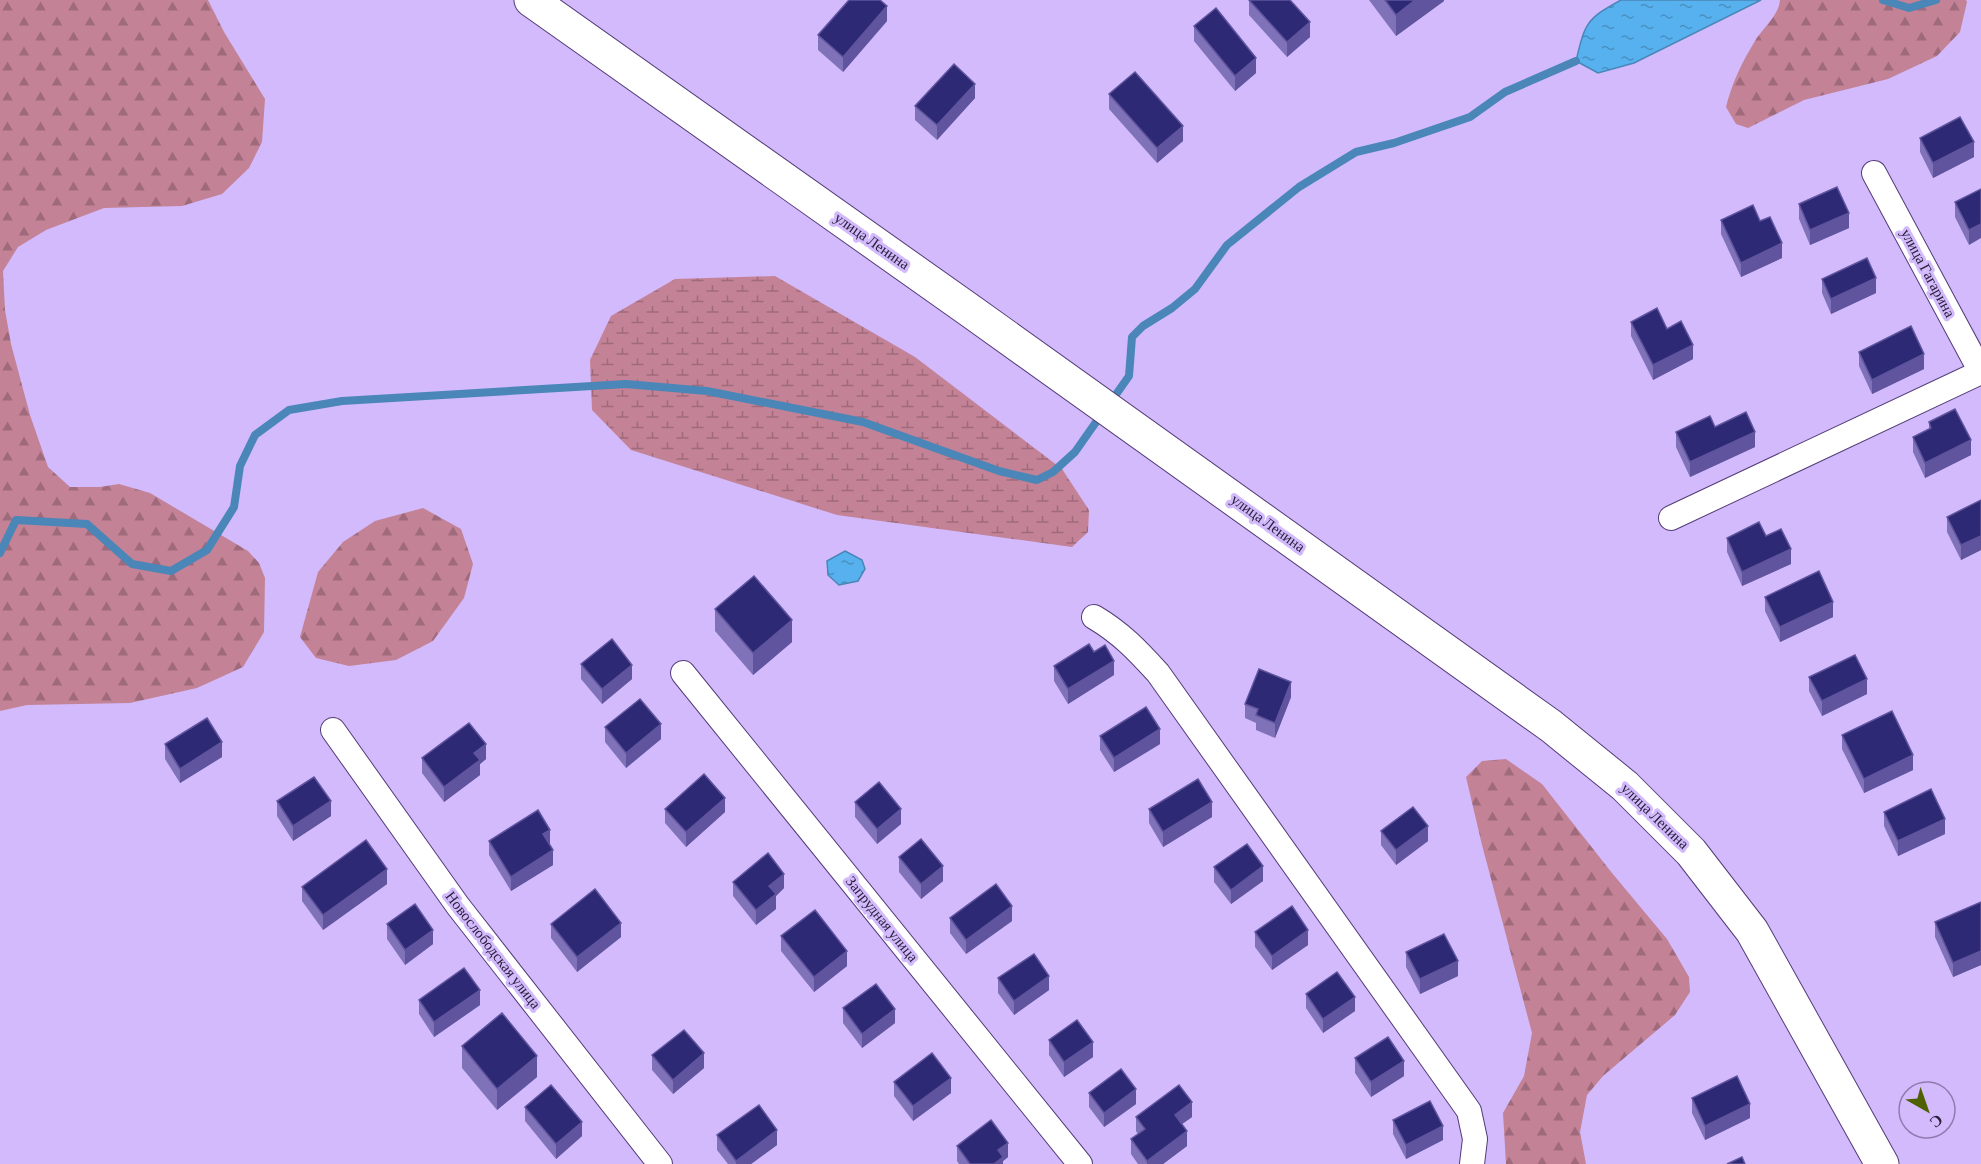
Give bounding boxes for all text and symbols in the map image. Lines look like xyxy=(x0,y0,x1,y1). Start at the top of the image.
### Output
street label: улица Ленина xyxy=(832,209,913,273)
street label: улица Гагарина xyxy=(1898,226,1958,320)
street label: улица Ленина xyxy=(1228,491,1308,555)
street label: улица Ленина xyxy=(1618,780,1692,852)
street label: Запрудная улица xyxy=(843,873,921,965)
street label: Новослободская улица xyxy=(442,888,544,1012)
north arrow xyxy=(1897,1080,1957,1140)
text: С xyxy=(1926,1111,1946,1131)

